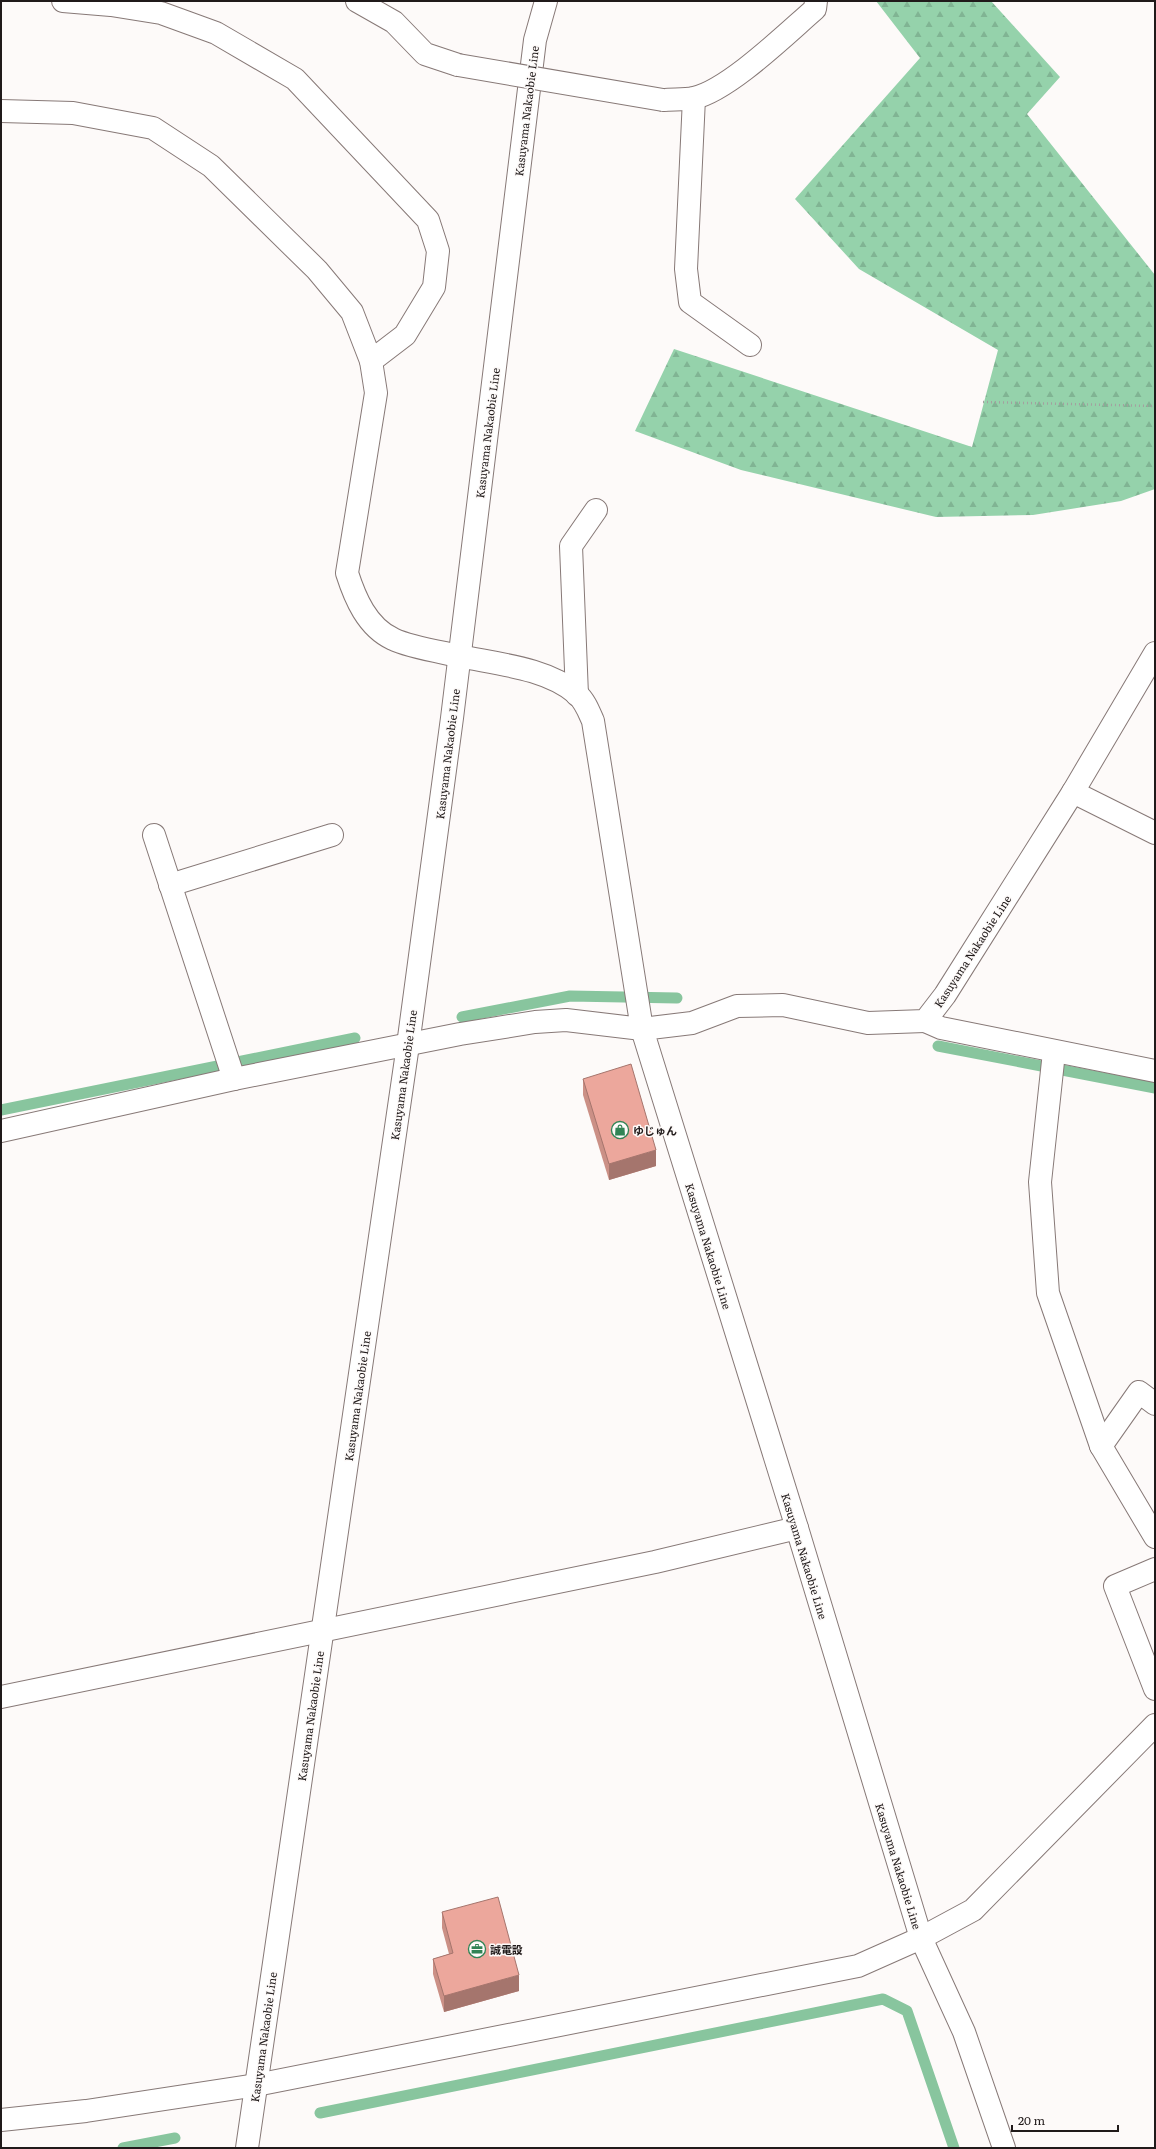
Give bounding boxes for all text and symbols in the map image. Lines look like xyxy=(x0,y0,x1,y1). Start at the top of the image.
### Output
street label: Kasuyama Nakaobie Line xyxy=(510,45,542,177)
street label: Kasuyama Nakaobie Line xyxy=(471,367,503,499)
street label: Kasuyama Nakaobie Line xyxy=(431,688,463,820)
street label: Kasuyama Nakaobie Line xyxy=(930,891,1015,1010)
street label: Kasuyama Nakaobie Line xyxy=(386,1009,420,1141)
shop icon: ゆじゅん xyxy=(610,1120,630,1140)
place label: ゆじゅん xyxy=(633,1122,677,1138)
street label: Kasuyama Nakaobie Line xyxy=(682,1181,736,1311)
street label: Kasuyama Nakaobie Line xyxy=(340,1330,374,1462)
street label: Kasuyama Nakaobie Line xyxy=(778,1491,832,1621)
street label: Kasuyama Nakaobie Line xyxy=(293,1650,327,1782)
street label: Kasuyama Nakaobie Line xyxy=(872,1801,926,1931)
office icon: 誠電設 xyxy=(467,1939,487,1959)
place label: 誠電設 xyxy=(490,1941,523,1957)
street label: Kasuyama Nakaobie Line xyxy=(246,1971,280,2103)
scale bar xyxy=(1012,2107,1118,2133)
text: 20 m xyxy=(1018,2111,1045,2129)

